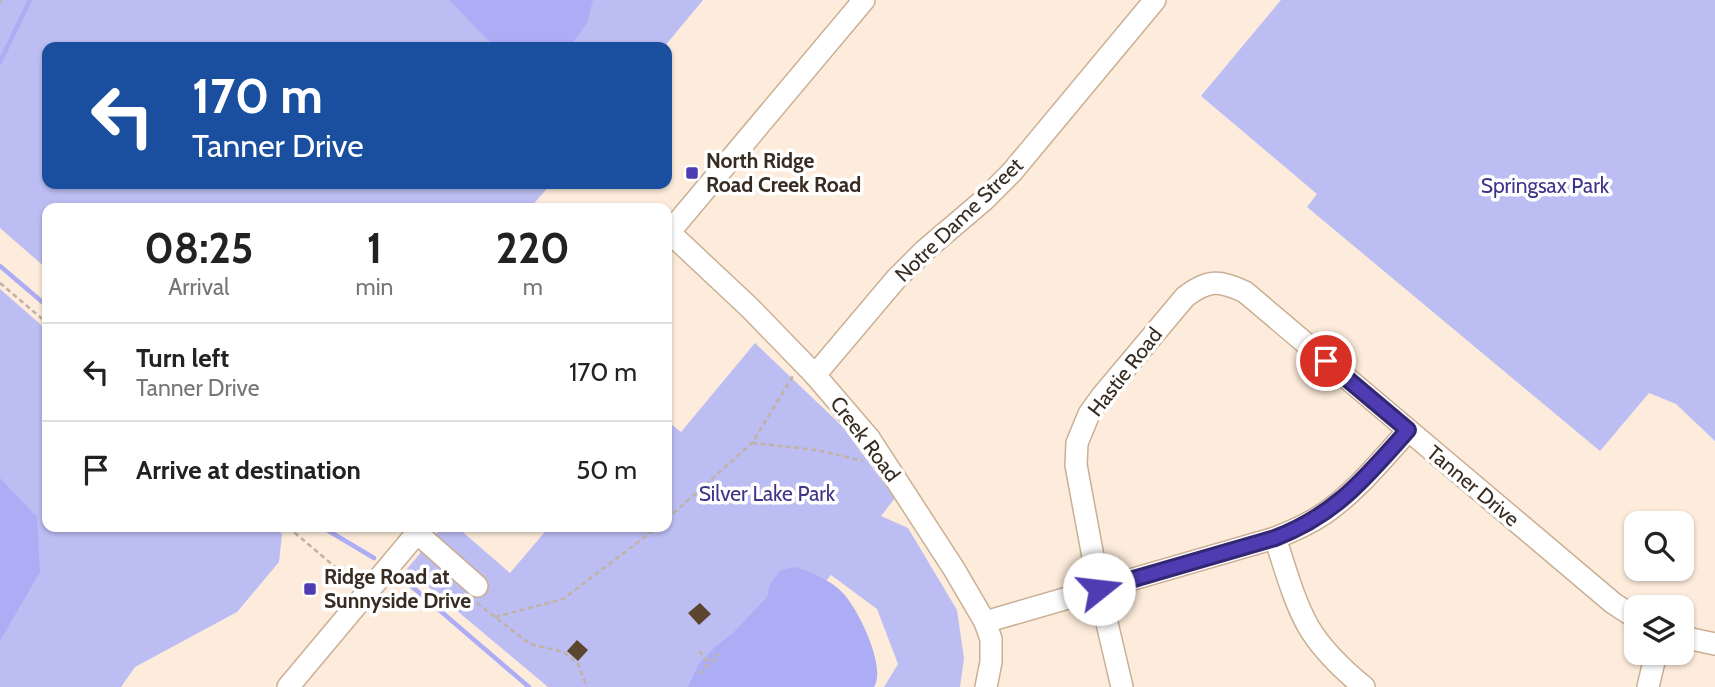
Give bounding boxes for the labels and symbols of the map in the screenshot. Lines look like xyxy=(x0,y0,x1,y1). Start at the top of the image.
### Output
place label: North Ridge Road Creek Road xyxy=(706,148,861,197)
street label: Notre Dame Street xyxy=(890,152,1028,287)
marker: North Ridge Road Creek Road xyxy=(684,165,700,181)
park label: Springsax Park xyxy=(1481,173,1610,198)
street label: Hastie Road xyxy=(1082,322,1167,421)
pin xyxy=(1296,331,1356,391)
street label: Creek Road xyxy=(825,391,906,486)
street label: Tanner Drive xyxy=(1422,440,1525,532)
park label: Silver Lake Park xyxy=(699,481,836,506)
position arrow xyxy=(1062,552,1136,626)
place label: Ridge Road at Sunnyside Drive xyxy=(324,564,471,613)
marker: Ridge Road at Sunnyside Drive xyxy=(302,581,318,597)

